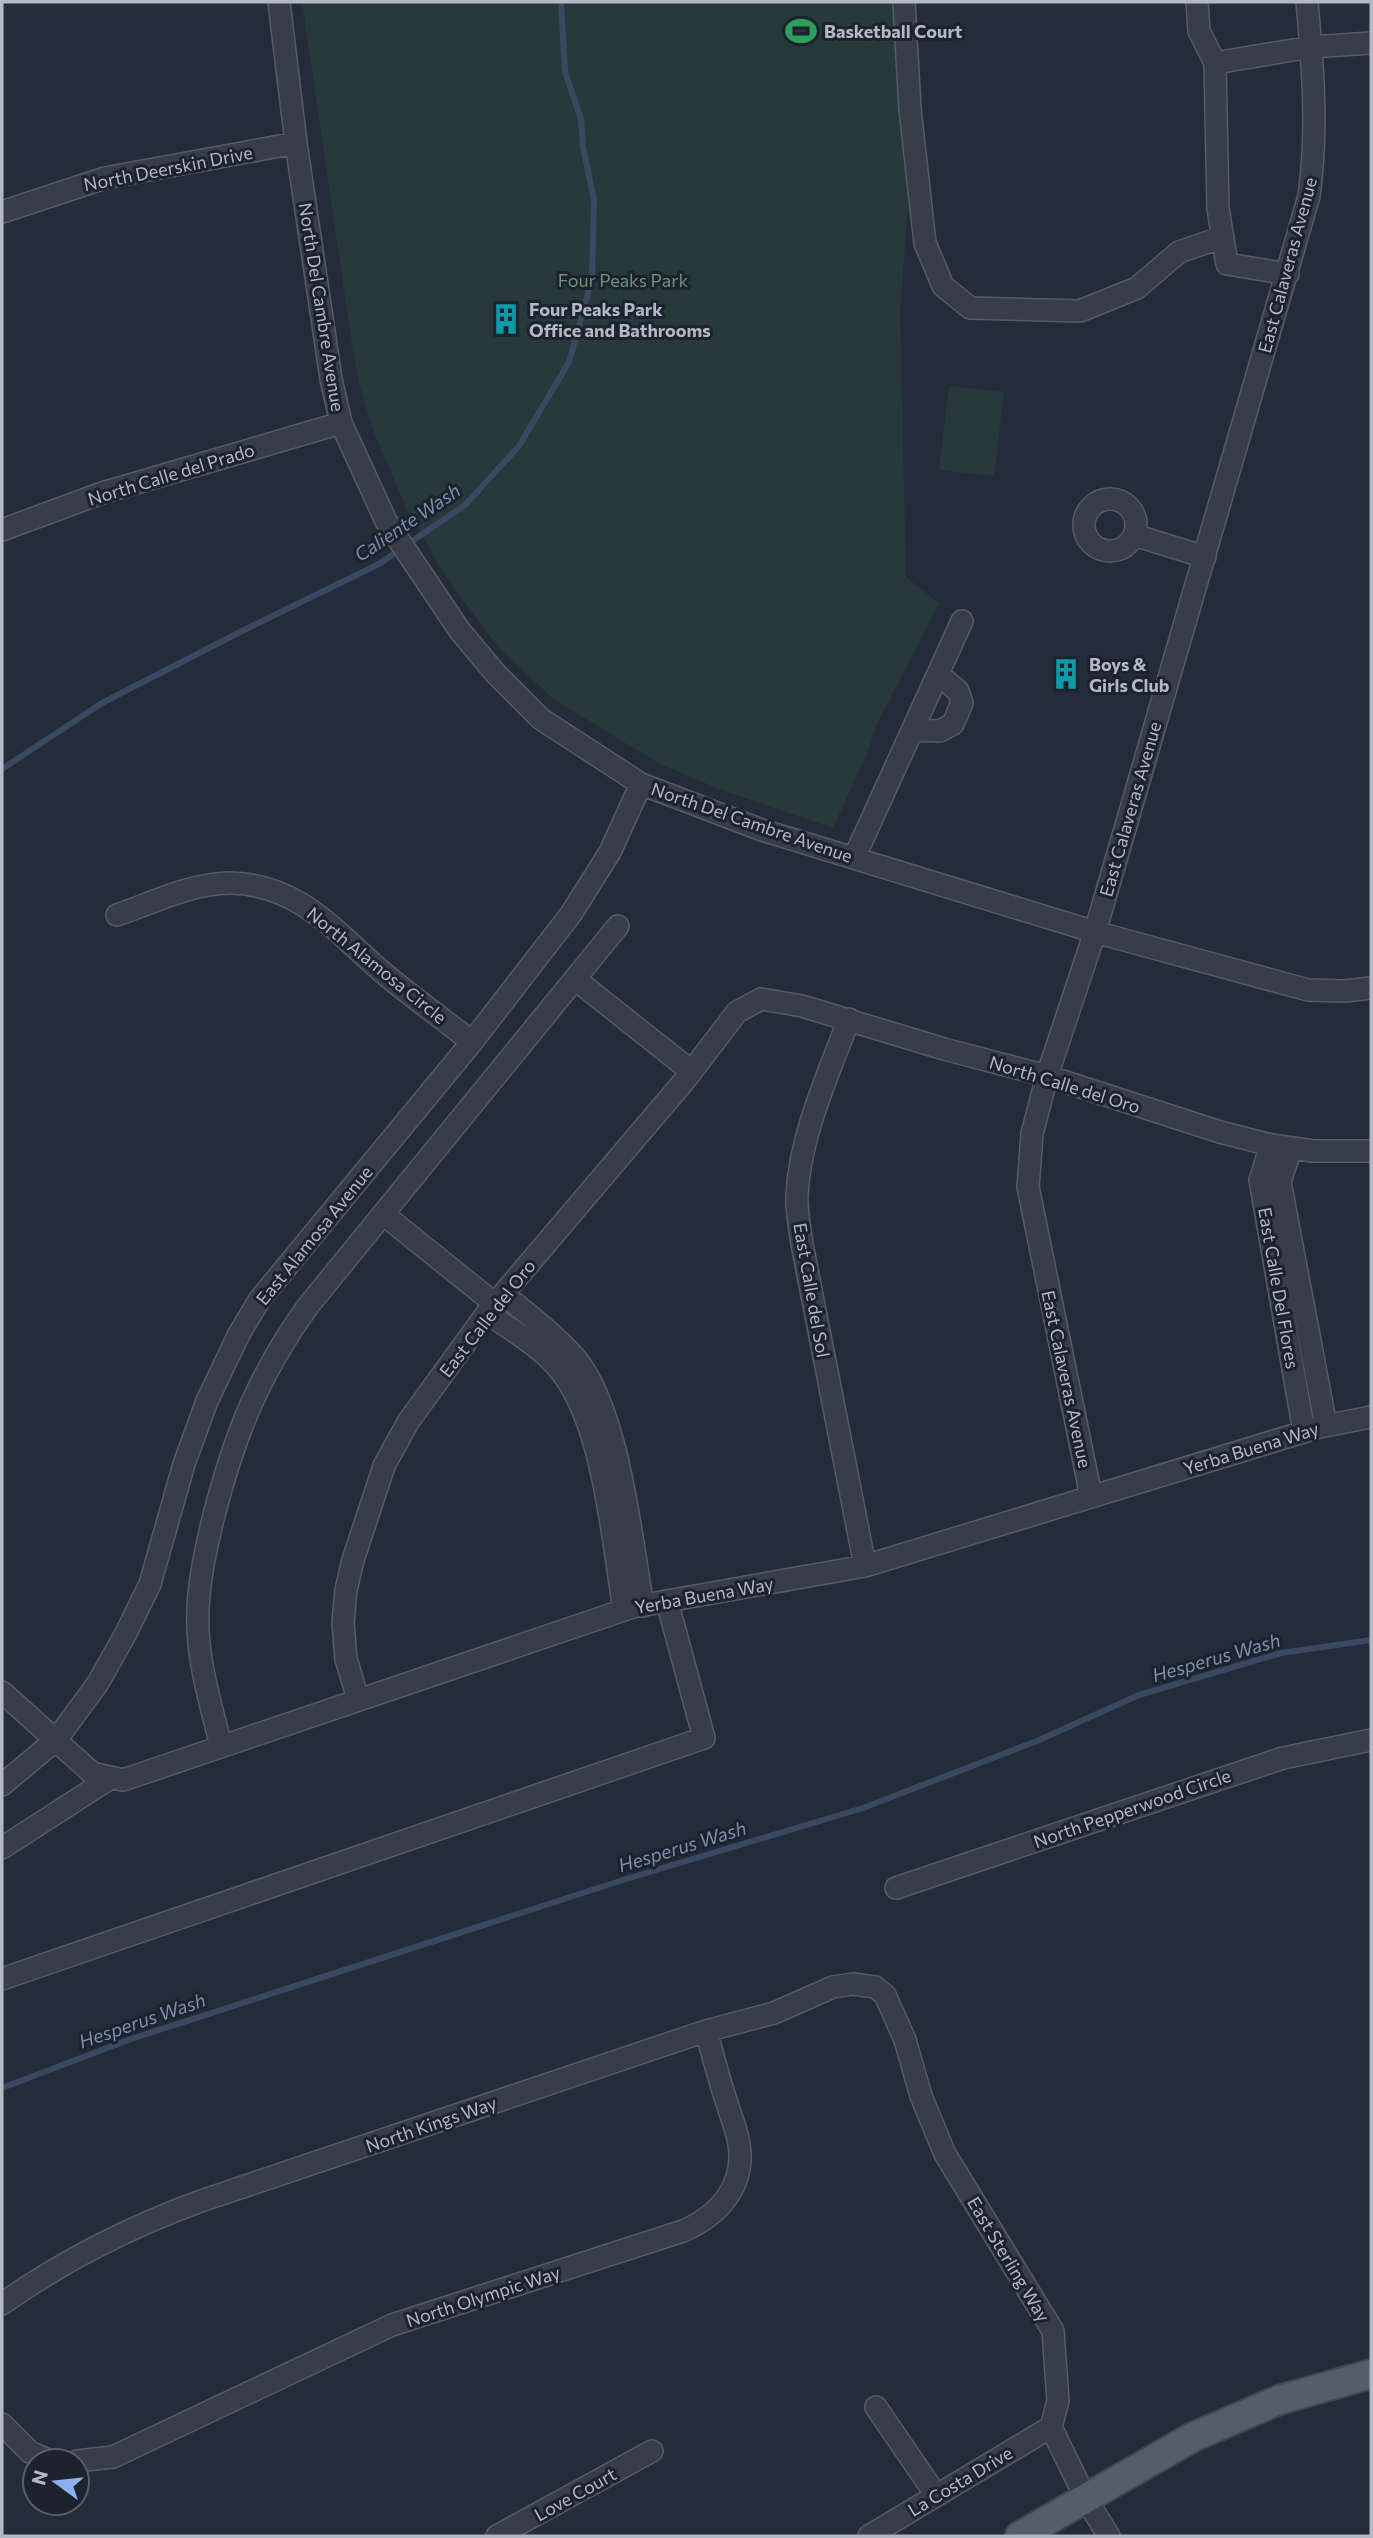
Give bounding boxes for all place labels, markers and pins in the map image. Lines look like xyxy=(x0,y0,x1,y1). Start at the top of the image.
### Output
sports icon: Basketball Court xyxy=(784,14,818,48)
place label: Basketball Court xyxy=(824,20,963,42)
place label: Four Peaks Park Office and Bathrooms xyxy=(529,298,711,341)
building icon: Four Peaks Park Office and Bathrooms xyxy=(489,302,523,336)
place label: Boys & Girls Club xyxy=(1089,653,1170,696)
building icon: Boys & Girls Club xyxy=(1049,657,1083,691)

